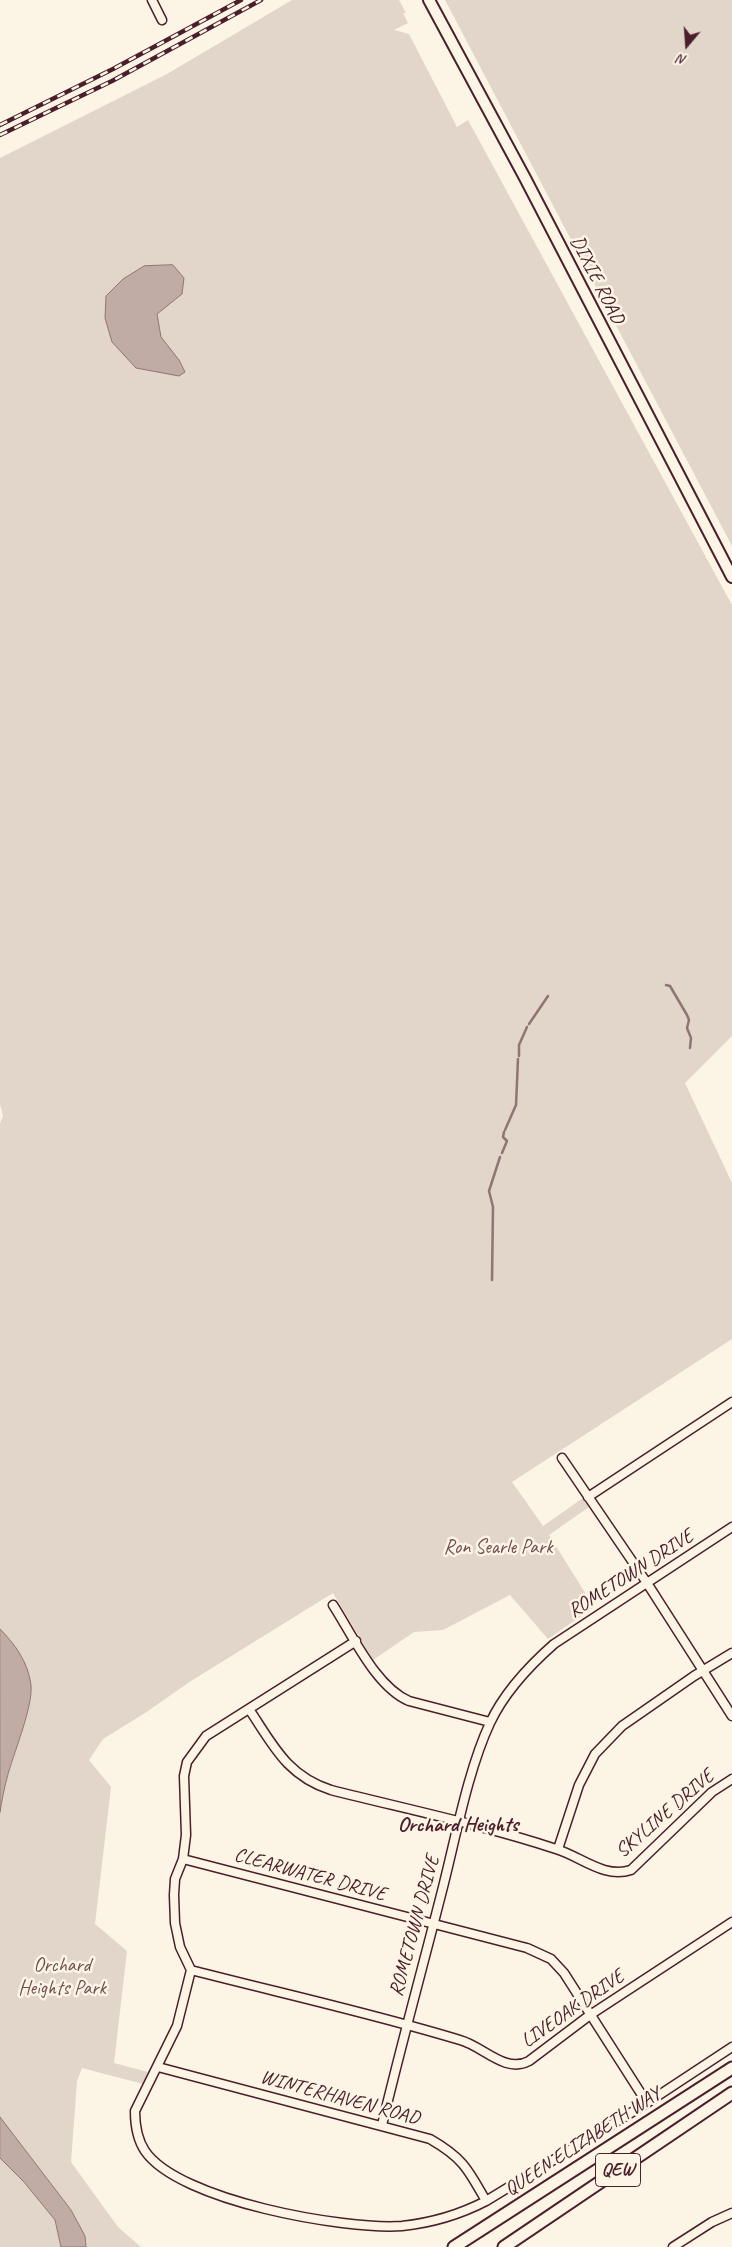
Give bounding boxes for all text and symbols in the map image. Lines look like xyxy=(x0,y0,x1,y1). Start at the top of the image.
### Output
north arrow xyxy=(662,20,712,70)
text: N xyxy=(675,50,689,69)
street label: DIXIE ROAD xyxy=(565,232,629,328)
street label: ROMETOWN DRIVE xyxy=(564,1525,698,1623)
park label: Ron Searle Park xyxy=(444,1536,552,1560)
street label: SKYLINE DRIVE xyxy=(611,1765,719,1863)
district label: Orchard Heights xyxy=(398,1812,518,1838)
street label: CLEARWATER DRIVE xyxy=(232,1843,388,1907)
street label: ROMETOWN DRIVE xyxy=(385,1853,445,1999)
park label: Orchard Heights Park xyxy=(18,1954,106,2001)
street label: LIVEOAK DRIVE xyxy=(517,1965,629,2053)
street label: WINTERHAVEN ROAD xyxy=(258,2065,422,2131)
street label: QUEEN ELIZABETH WAY xyxy=(500,2082,666,2202)
road number: QEW xyxy=(596,2154,640,2186)

